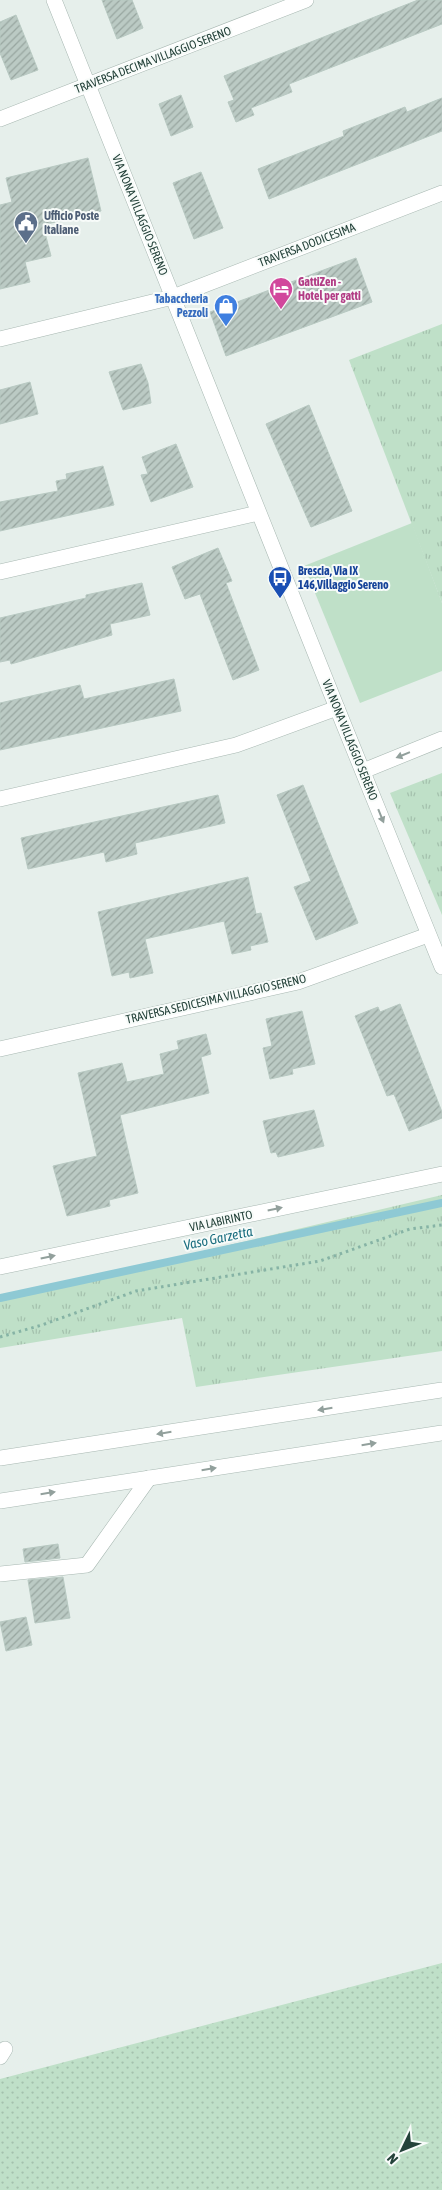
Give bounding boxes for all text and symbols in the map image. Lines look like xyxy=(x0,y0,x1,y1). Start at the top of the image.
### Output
street label: TRAVERSA DECIMA VILLAGGIO SERENO xyxy=(73,24,233,96)
street label: VIA NONA VILLAGGIO SERENO xyxy=(109,153,171,277)
place label: Ufficio Poste Italiane xyxy=(44,209,100,237)
public building icon: Ufficio Poste Italiane xyxy=(13,210,39,244)
street label: TRAVERSA DODICESIMA xyxy=(257,220,357,270)
place label: GattiZen - Hotel per gatti xyxy=(298,275,361,303)
hotel icon: GattiZen - Hotel per gatti xyxy=(268,276,294,310)
place label: Tabaccheria Pezzoli xyxy=(155,292,208,320)
shop icon: Tabaccheria Pezzoli xyxy=(213,293,239,327)
place label: Brescia, Via IX 146,Villaggio Sereno xyxy=(298,564,389,592)
bus stop icon: Brescia, Via IX 146,Villaggio Sereno xyxy=(267,565,293,599)
street label: VIA NONA VILLAGGIO SERENO xyxy=(319,678,381,802)
one-way arrow xyxy=(395,752,410,759)
one-way arrow xyxy=(377,809,385,824)
street label: TRAVERSA SEDICESIMA VILLAGGIO SERENO xyxy=(125,971,307,1027)
one-way arrow xyxy=(268,1205,283,1213)
street label: VIA LABIRINTO xyxy=(188,1208,254,1234)
water label: Vaso Garzetta xyxy=(182,1223,254,1253)
one-way arrow xyxy=(40,1253,55,1261)
one-way arrow xyxy=(316,1405,332,1413)
one-way arrow xyxy=(156,1429,172,1437)
one-way arrow xyxy=(362,1440,378,1448)
one-way arrow xyxy=(201,1464,217,1472)
one-way arrow xyxy=(41,1489,57,1497)
north arrow xyxy=(377,2125,427,2175)
text: N xyxy=(384,2150,401,2167)

